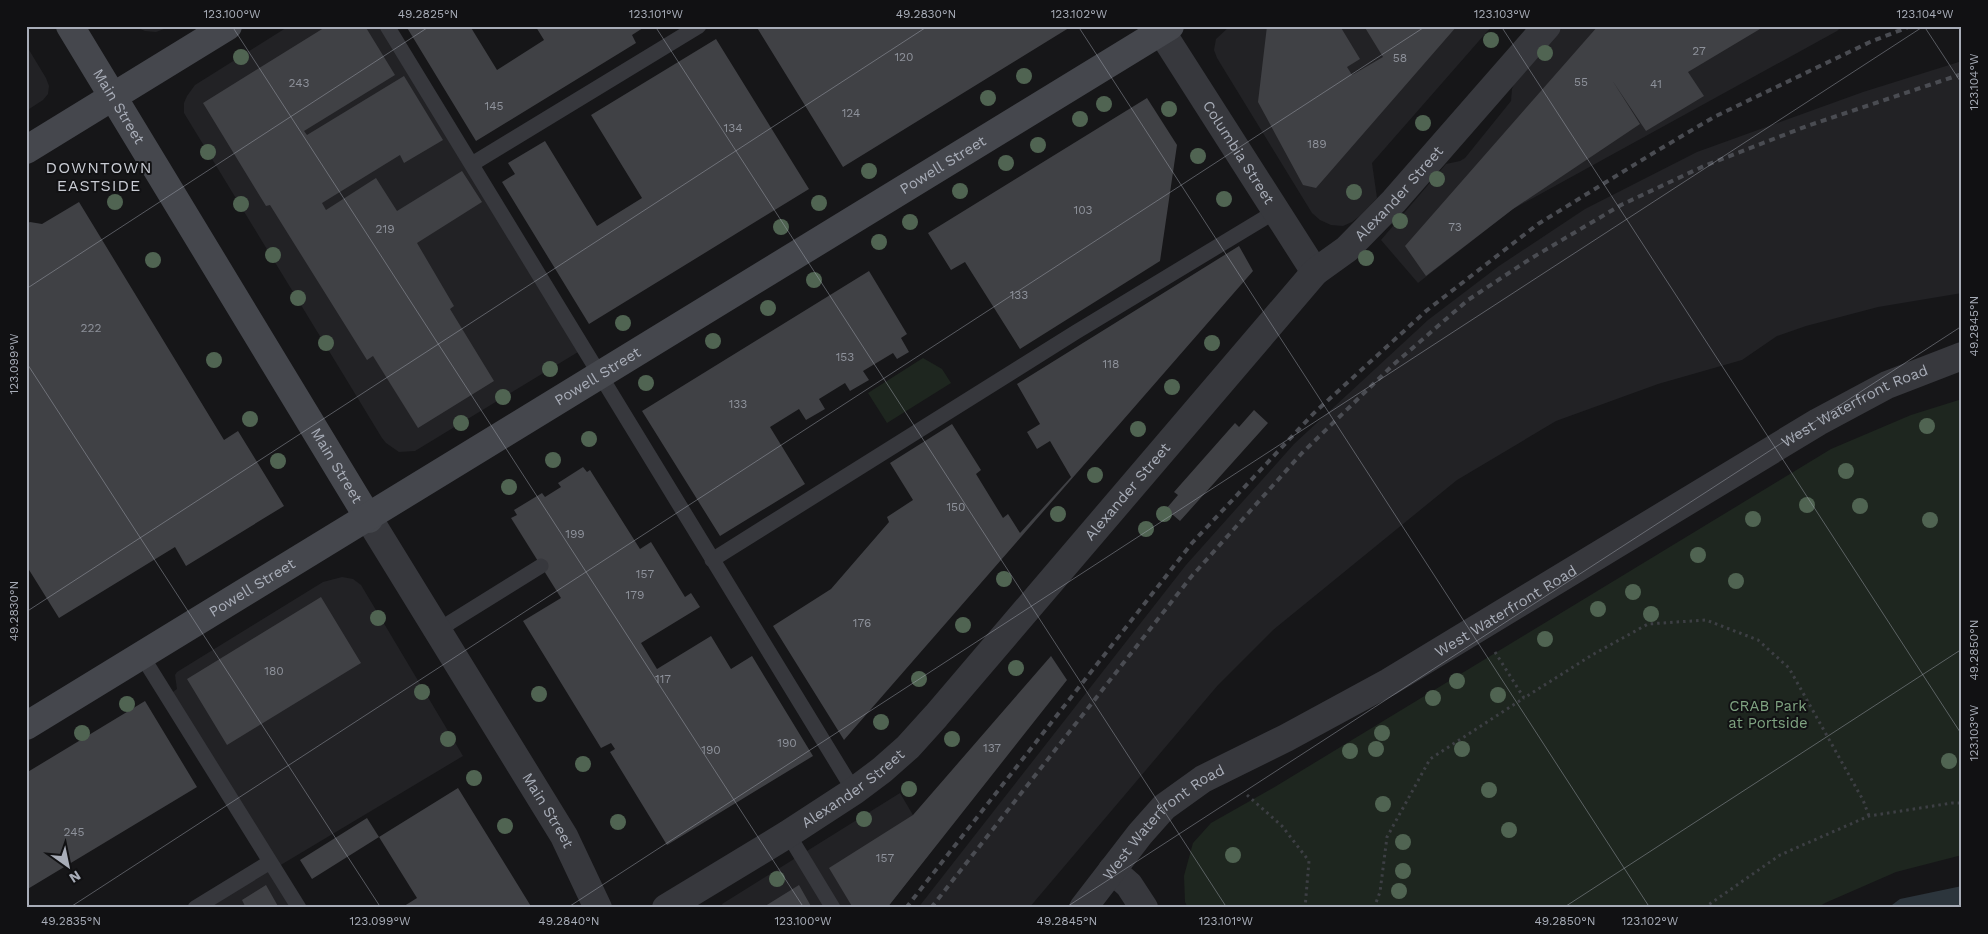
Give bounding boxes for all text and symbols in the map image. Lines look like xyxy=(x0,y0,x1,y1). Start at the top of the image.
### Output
text: 123.100°W xyxy=(203,7,261,21)
text: 49.2825°N xyxy=(398,7,458,21)
text: 123.101°W xyxy=(629,7,684,21)
text: 49.2830°N xyxy=(896,7,956,21)
text: 123.102°W xyxy=(1051,7,1108,21)
text: 123.103°W xyxy=(1474,7,1531,21)
text: 123.104°W xyxy=(1897,7,1954,21)
house number: 27 xyxy=(1692,44,1706,58)
house number: 120 xyxy=(894,50,914,64)
house number: 58 xyxy=(1393,51,1407,65)
text: 123.104°W xyxy=(1967,53,1981,110)
street label: Main Street xyxy=(89,65,149,148)
house number: 55 xyxy=(1574,75,1588,89)
house number: 243 xyxy=(289,76,309,90)
house number: 41 xyxy=(1650,77,1662,91)
street label: Columbia Street xyxy=(1199,97,1279,208)
house number: 145 xyxy=(485,99,504,113)
house number: 124 xyxy=(842,106,860,120)
house number: 134 xyxy=(723,121,743,135)
street label: Powell Street xyxy=(897,131,990,198)
house number: 189 xyxy=(1307,137,1327,151)
street label: Alexander Street xyxy=(1351,142,1447,245)
district label: DOWNTOWN EASTSIDE xyxy=(46,158,152,195)
house number: 103 xyxy=(1074,203,1092,217)
house number: 73 xyxy=(1448,220,1462,234)
house number: 219 xyxy=(375,222,395,236)
house number: 133 xyxy=(1010,288,1028,302)
text: 49.2845°N xyxy=(1967,296,1981,356)
house number: 222 xyxy=(81,321,102,335)
text: 123.099°W xyxy=(7,333,21,394)
street label: Powell Street xyxy=(551,343,644,409)
house number: 153 xyxy=(836,350,854,364)
house number: 118 xyxy=(1103,357,1119,371)
street label: West Waterfront Road xyxy=(1778,361,1930,451)
house number: 133 xyxy=(729,397,747,411)
street label: Main Street xyxy=(307,425,367,507)
street label: Alexander Street xyxy=(1081,439,1175,544)
house number: 150 xyxy=(946,500,966,514)
house number: 199 xyxy=(565,527,585,541)
street label: Powell Street xyxy=(206,554,299,621)
street label: West Waterfront Road xyxy=(1432,561,1580,661)
house number: 157 xyxy=(636,567,654,581)
text: 49.2830°N xyxy=(7,581,21,641)
house number: 179 xyxy=(626,588,644,602)
house number: 176 xyxy=(853,616,871,630)
text: 49.2850°N xyxy=(1967,620,1981,680)
house number: 180 xyxy=(264,664,284,678)
house number: 117 xyxy=(655,672,671,686)
park label: CRAB Park at Portside xyxy=(1728,697,1808,732)
text: 123.103°W xyxy=(1967,704,1981,761)
house number: 190 xyxy=(777,736,797,750)
house number: 137 xyxy=(983,741,1001,755)
house number: 190 xyxy=(701,743,721,757)
street label: Alexander Street xyxy=(798,745,909,832)
street label: West Waterfront Road xyxy=(1099,761,1227,884)
street label: Main Street xyxy=(518,769,578,852)
house number: 245 xyxy=(64,825,84,839)
north arrow xyxy=(42,842,92,892)
house number: 157 xyxy=(876,851,894,865)
text: N xyxy=(66,867,84,886)
text: 49.2835°N xyxy=(41,914,101,928)
text: 123.099°W xyxy=(350,914,411,928)
text: 49.2840°N xyxy=(538,914,600,928)
text: 123.100°W xyxy=(774,914,832,928)
text: 49.2845°N xyxy=(1037,914,1097,928)
text: 123.101°W xyxy=(1199,914,1254,928)
text: 49.2850°N xyxy=(1535,914,1595,928)
text: 123.102°W xyxy=(1622,914,1679,928)

